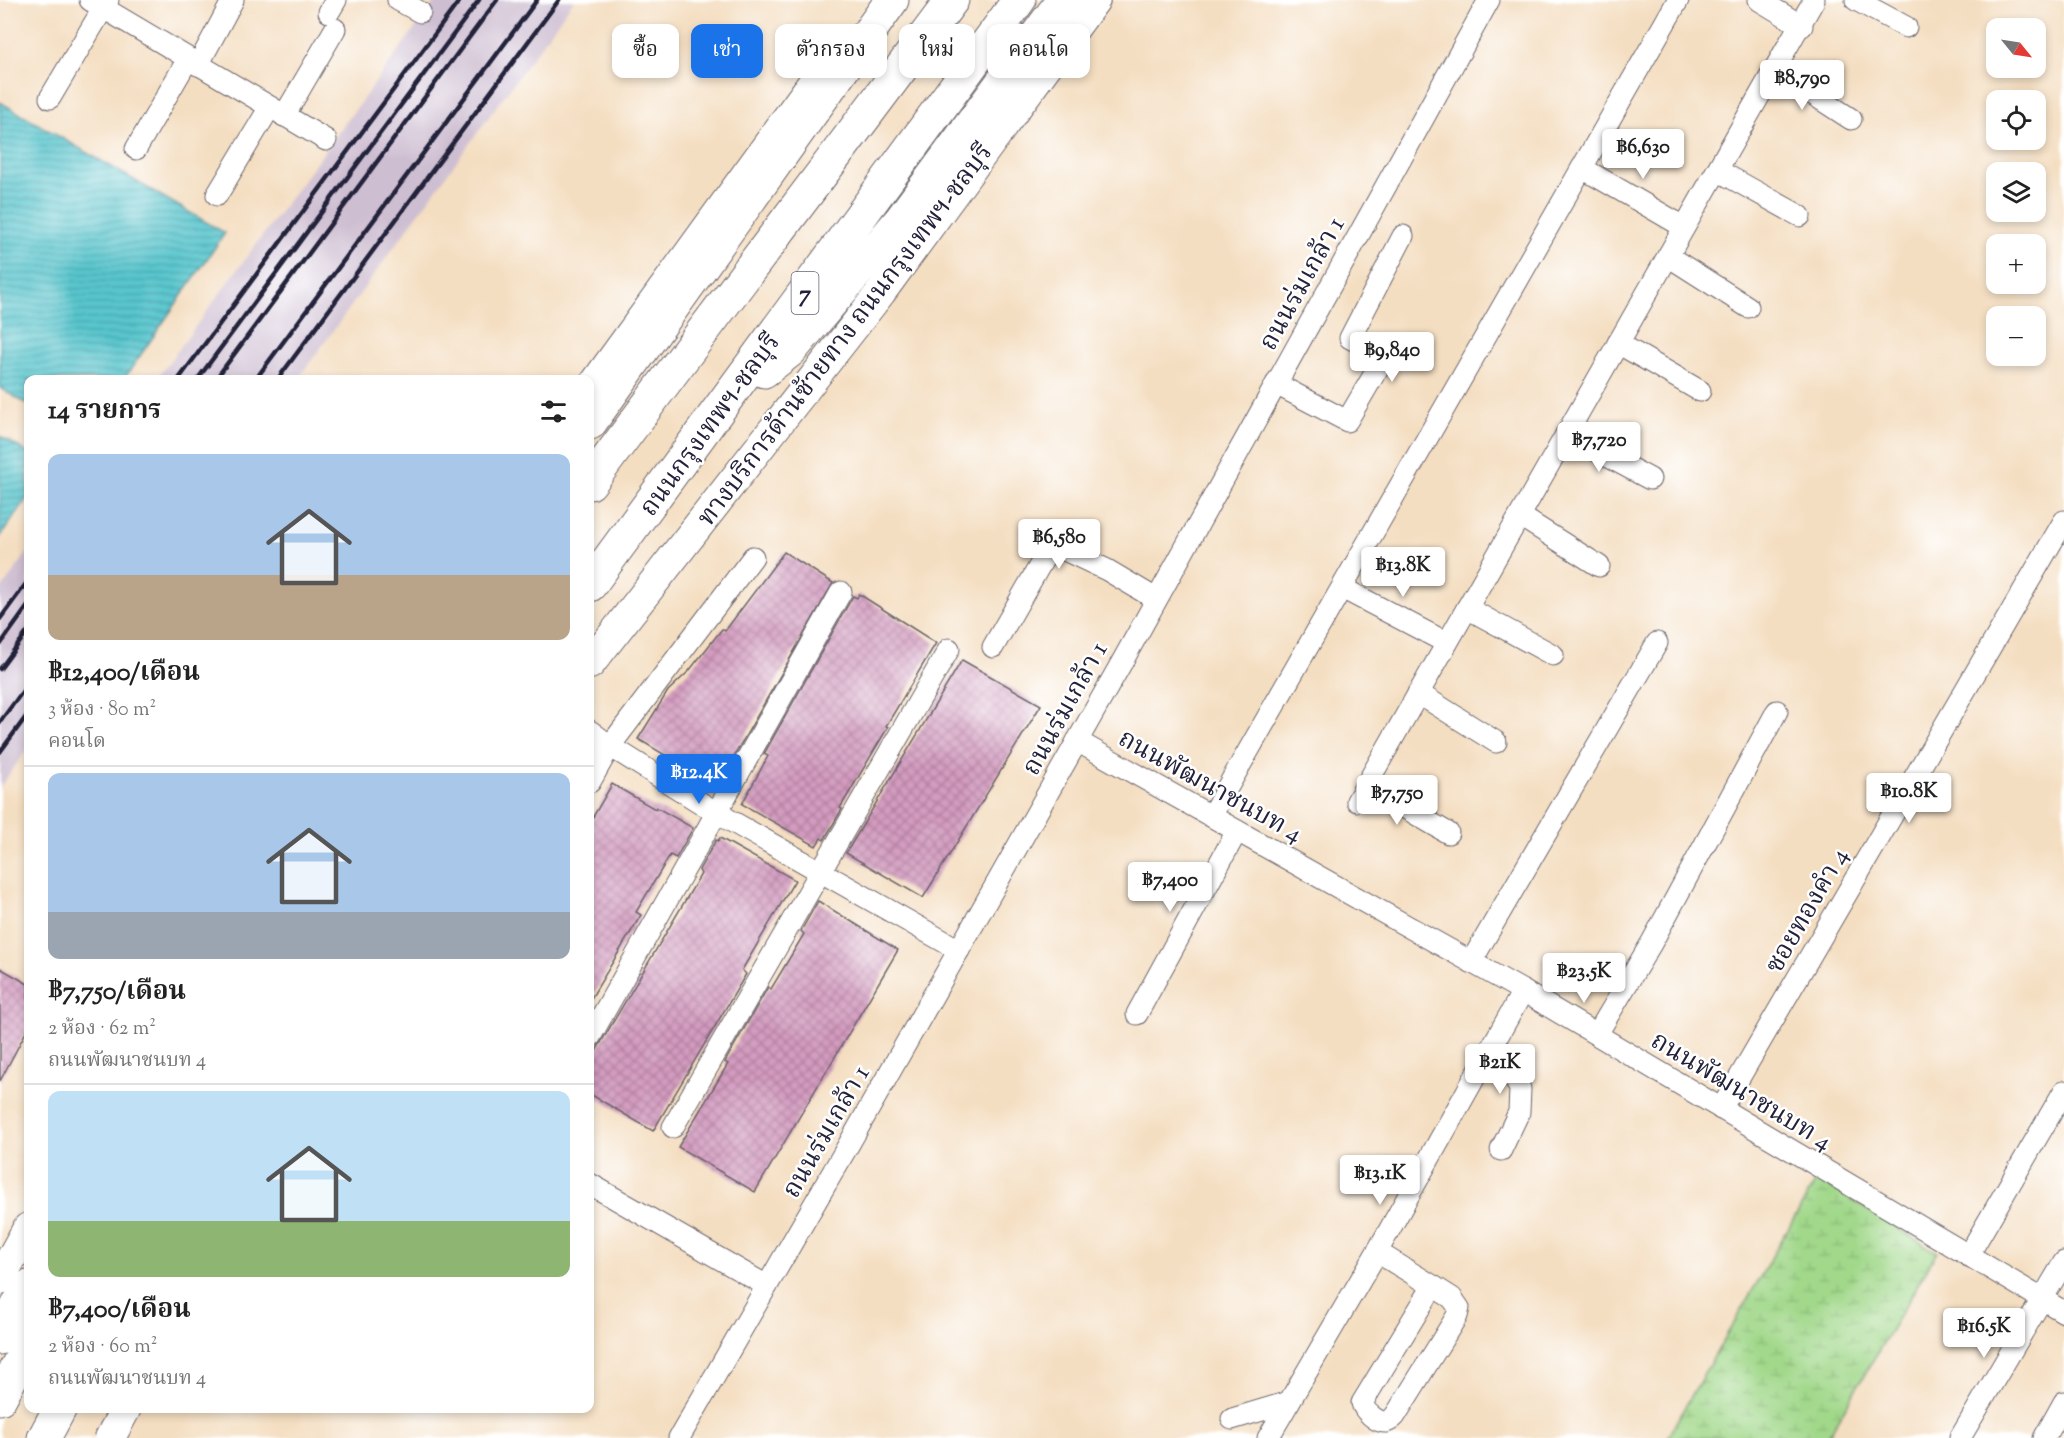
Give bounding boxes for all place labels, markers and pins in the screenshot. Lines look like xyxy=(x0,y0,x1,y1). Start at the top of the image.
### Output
pin: ฿8,790 xyxy=(1753,60,1851,111)
pin: ฿6,630 xyxy=(1594,129,1692,180)
pin: ฿9,840 xyxy=(1343,332,1441,383)
pin: ฿7,720 xyxy=(1550,422,1648,473)
pin: ฿6,580 xyxy=(1010,519,1108,570)
pin: ฿13.8K xyxy=(1354,547,1452,598)
pin: ฿12.4K xyxy=(650,754,748,805)
pin: ฿10.8K xyxy=(1860,773,1958,824)
pin: ฿7,750 xyxy=(1348,775,1446,826)
pin: ฿7,400 xyxy=(1121,862,1219,913)
pin: ฿23.5K xyxy=(1535,953,1633,1004)
pin: ฿21K xyxy=(1464,1044,1536,1095)
pin: ฿13.1K xyxy=(1331,1155,1429,1206)
pin: ฿16.5K xyxy=(1935,1308,2033,1359)

